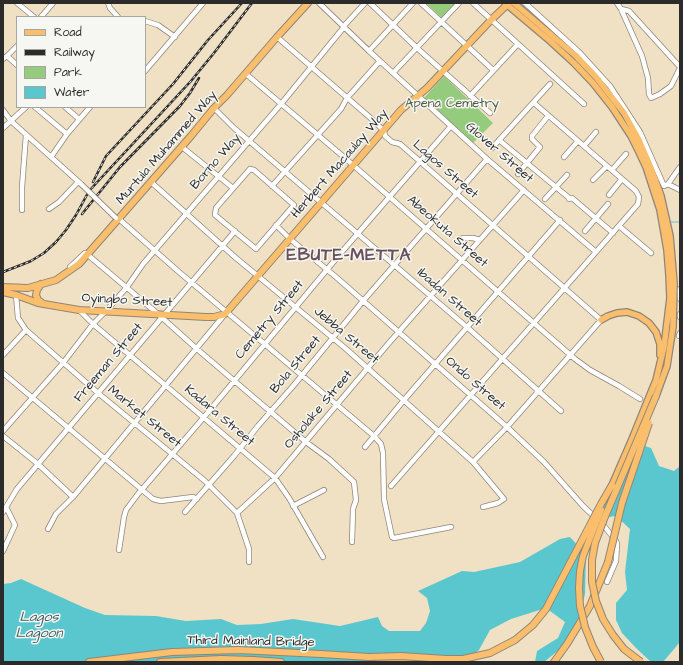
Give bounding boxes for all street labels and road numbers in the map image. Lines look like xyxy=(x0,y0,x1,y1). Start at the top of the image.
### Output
street label: Murtula Muhammed Way xyxy=(113,88,221,208)
street label: Herbert Macaulay Way xyxy=(288,106,392,222)
street label: Glover Street xyxy=(462,119,536,187)
street label: Borno Way xyxy=(188,131,244,193)
street label: Lagos Street xyxy=(409,137,481,203)
street label: Abeokuta Street xyxy=(403,193,491,271)
street label: Ibadan Street xyxy=(413,266,485,330)
street label: Cemetry Street xyxy=(232,277,308,363)
street label: Oyingbo Street xyxy=(81,291,173,311)
street label: Jebba Street xyxy=(310,304,382,368)
street label: Freeman Street xyxy=(71,320,147,406)
street label: Bola Street xyxy=(267,333,325,397)
street label: Ondo Street xyxy=(442,354,508,414)
street label: Osholake Street xyxy=(282,367,356,453)
street label: Kadara Street xyxy=(181,382,257,450)
street label: Market Street xyxy=(104,383,184,451)
street label: Third Mainland Bridge xyxy=(187,633,315,651)

